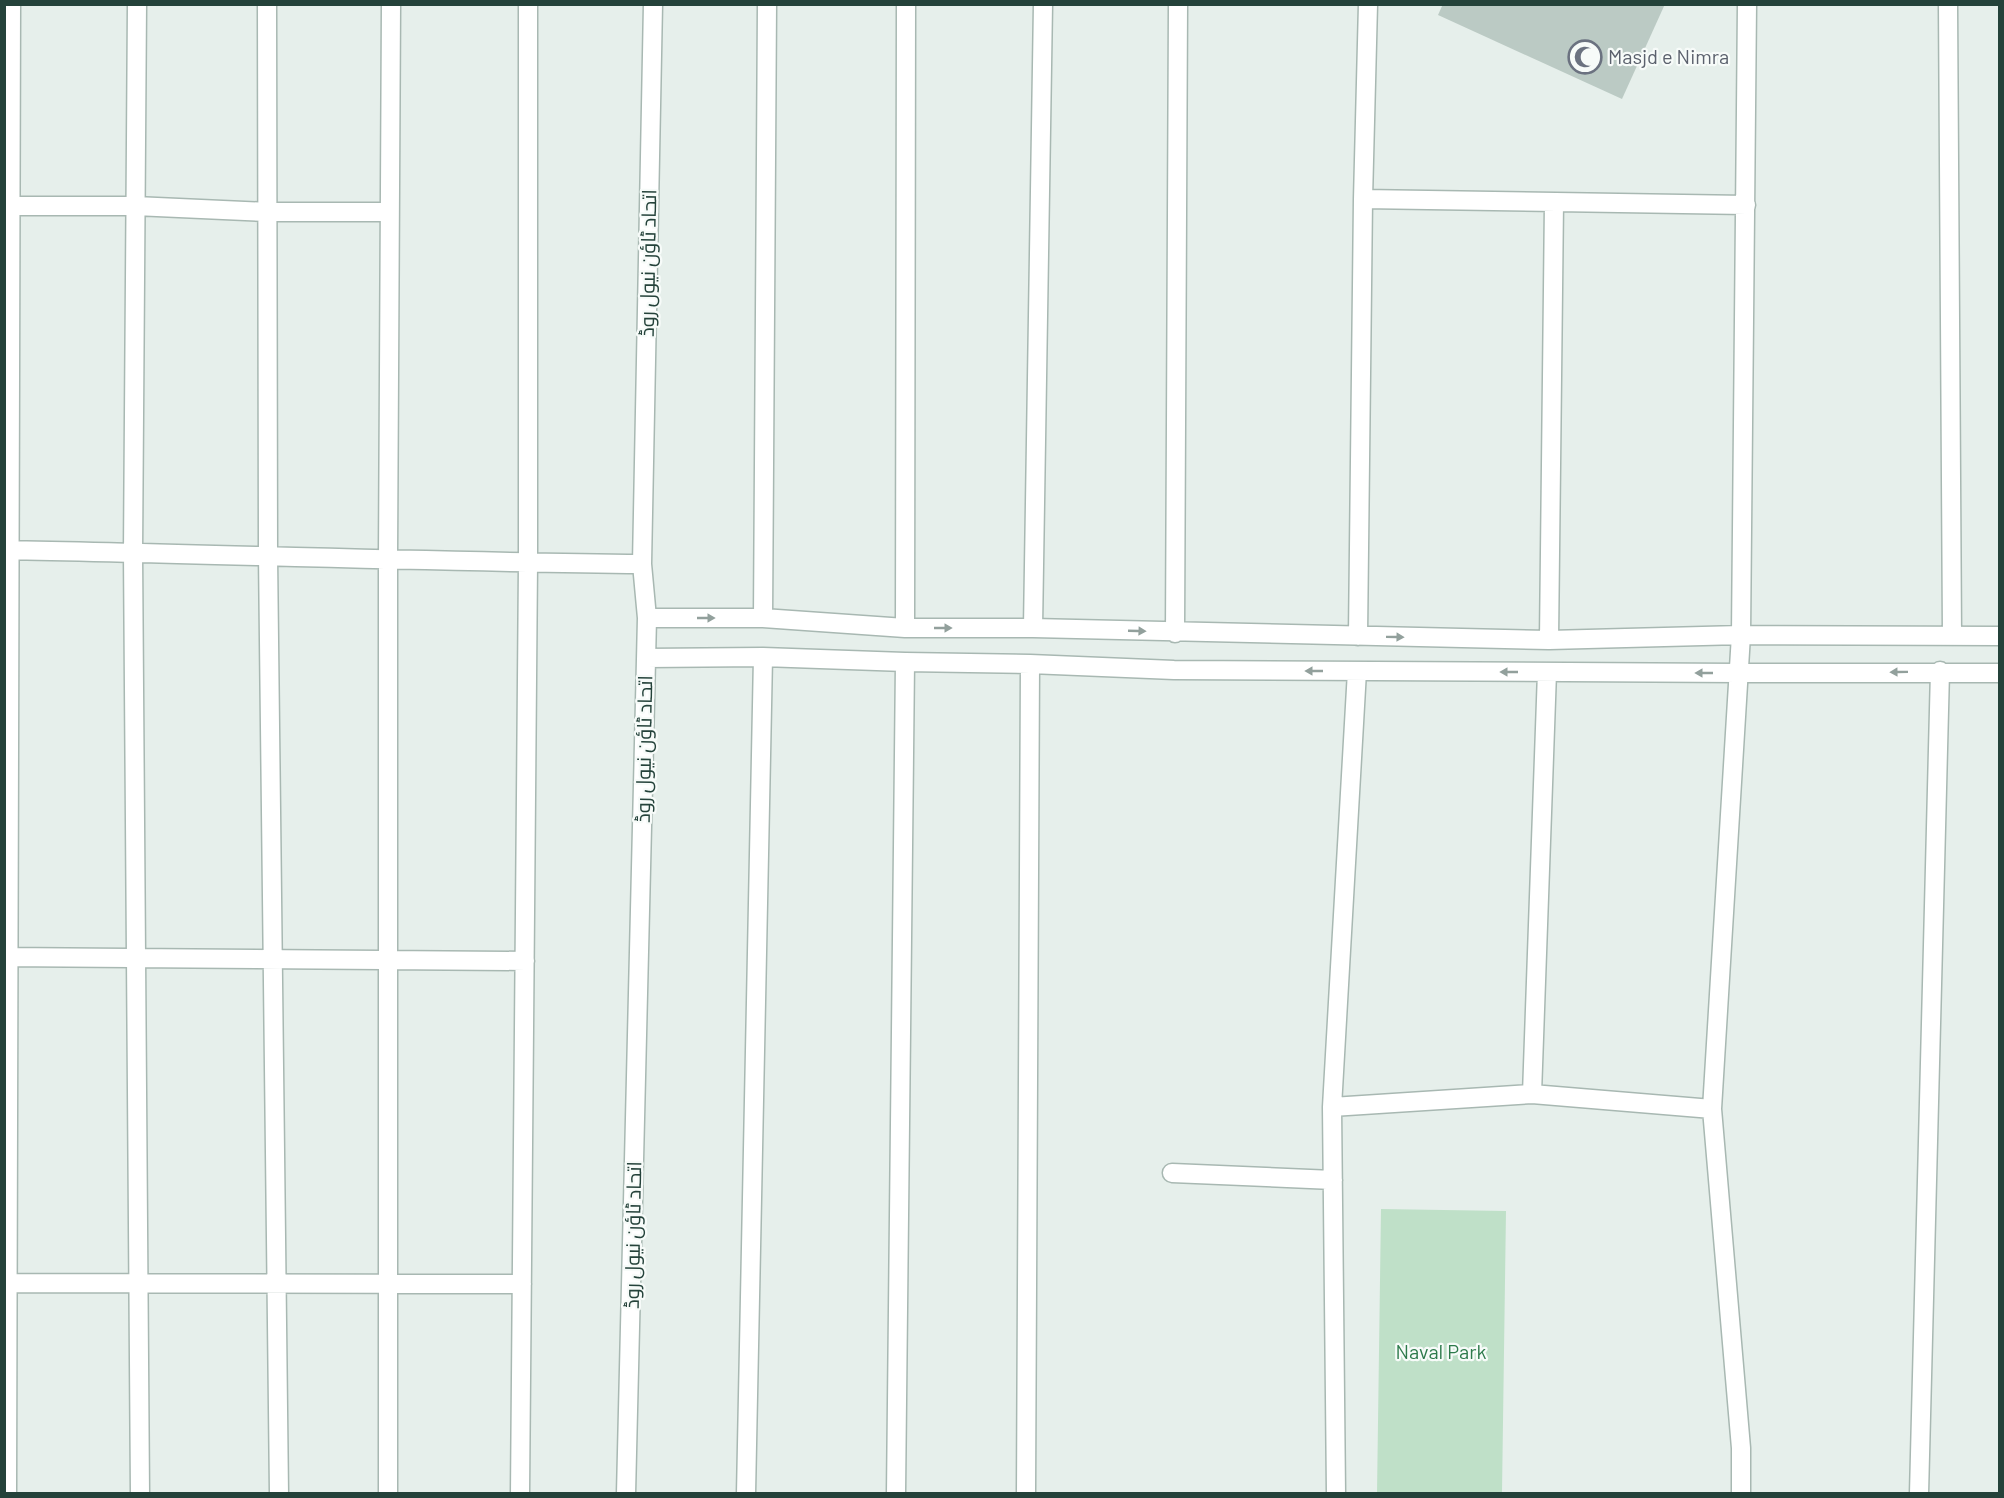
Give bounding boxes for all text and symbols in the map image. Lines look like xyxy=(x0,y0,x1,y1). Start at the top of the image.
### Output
mosque icon: Masjd e Nimra xyxy=(1567,39,1603,75)
place label: Masjd e Nimra xyxy=(1608,44,1729,68)
street label: اتحاد ٹاؤن نیول روڈ xyxy=(634,189,662,337)
one-way arrow xyxy=(696,613,715,623)
one-way arrow xyxy=(933,623,952,633)
one-way arrow xyxy=(1128,627,1147,636)
one-way arrow xyxy=(1386,632,1405,642)
one-way arrow xyxy=(1305,666,1324,676)
one-way arrow xyxy=(1500,667,1519,677)
one-way arrow xyxy=(1890,667,1909,677)
one-way arrow xyxy=(1695,668,1714,678)
street label: اتحاد ٹاؤن نیول روڈ xyxy=(630,675,658,823)
street label: اتحاد ٹاؤن نیول روڈ xyxy=(619,1161,647,1309)
park label: Naval Park xyxy=(1395,1339,1487,1363)

